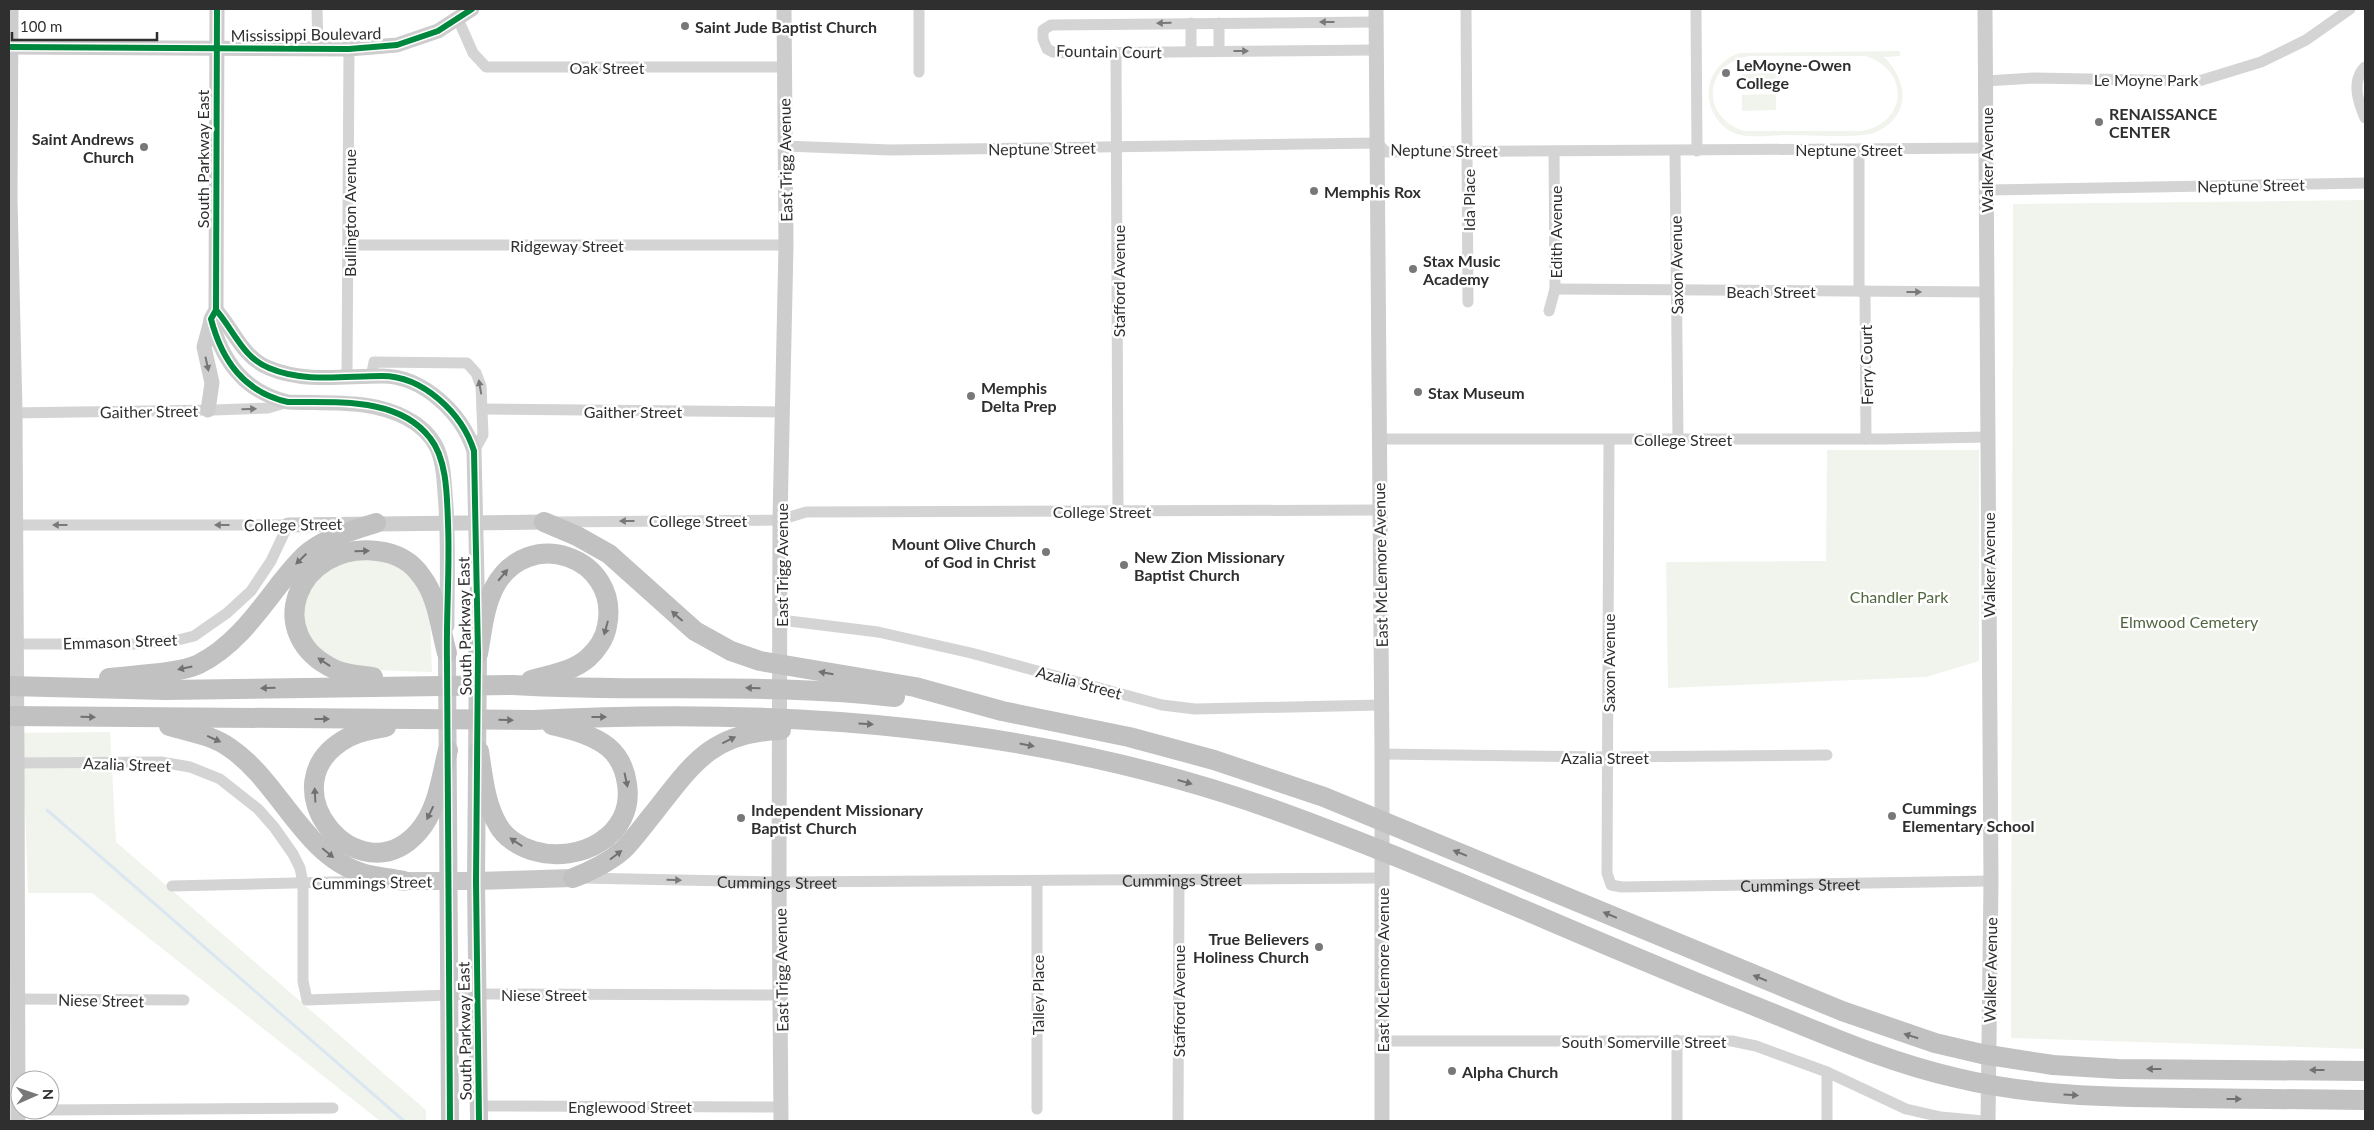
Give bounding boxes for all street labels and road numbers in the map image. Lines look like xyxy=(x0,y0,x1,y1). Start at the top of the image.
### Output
street label: Mississippi Boulevard xyxy=(231,23,381,45)
street label: Fountain Court xyxy=(1056,41,1162,61)
street label: Oak Street xyxy=(570,58,645,77)
street label: Le Moyne Park xyxy=(2094,70,2199,89)
street label: South Parkway East xyxy=(193,89,212,228)
street label: East Trigg Avenue xyxy=(774,98,796,222)
street label: Walker Avenue xyxy=(1977,107,1996,213)
street label: Neptune Street xyxy=(988,138,1096,158)
street label: Neptune Street xyxy=(1390,140,1498,160)
street label: Neptune Street xyxy=(1795,140,1903,159)
street label: Bullington Avenue xyxy=(340,149,359,277)
street label: Ida Place xyxy=(1459,169,1478,231)
street label: Neptune Street xyxy=(2197,175,2305,195)
street label: Edith Avenue xyxy=(1546,186,1565,278)
street label: Saxon Avenue xyxy=(1666,216,1686,314)
street label: Stafford Avenue xyxy=(1109,225,1128,337)
street label: Ridgeway Street xyxy=(510,236,624,255)
street label: Beach Street xyxy=(1726,282,1816,301)
street label: Ferry Court xyxy=(1856,324,1876,405)
street label: Gaither Street xyxy=(100,401,199,421)
street label: Gaither Street xyxy=(584,402,682,421)
street label: College Street xyxy=(1634,430,1732,449)
street label: East McLemore Avenue xyxy=(1369,482,1391,648)
street label: College Street xyxy=(1053,502,1151,521)
street label: East Trigg Avenue xyxy=(772,503,791,627)
street label: College Street xyxy=(649,511,747,530)
street label: Walker Avenue xyxy=(1979,512,1998,618)
street label: College Street xyxy=(244,514,343,534)
street label: South Parkway East xyxy=(453,556,475,695)
street label: Saxon Avenue xyxy=(1599,614,1618,712)
street label: Emmason Street xyxy=(62,629,178,652)
street label: Azalia Street xyxy=(1034,661,1124,703)
street label: Azalia Street xyxy=(1561,748,1649,767)
street label: Azalia Street xyxy=(83,753,171,775)
street label: Cummings Street xyxy=(1122,869,1242,889)
street label: Cummings Street xyxy=(312,871,432,893)
street label: Cummings Street xyxy=(717,871,837,892)
street label: Cummings Street xyxy=(1740,874,1861,895)
street label: East McLemore Avenue xyxy=(1373,888,1392,1052)
street label: East Trigg Avenue xyxy=(770,908,792,1032)
street label: Walker Avenue xyxy=(1980,917,2000,1023)
street label: Stafford Avenue xyxy=(1169,945,1188,1057)
street label: Talley Place xyxy=(1028,955,1047,1035)
street label: South Parkway East xyxy=(453,961,475,1100)
street label: Niese Street xyxy=(501,985,587,1004)
street label: Niese Street xyxy=(58,990,144,1010)
street label: South Somerville Street xyxy=(1562,1032,1727,1051)
street label: Englewood Street xyxy=(568,1097,692,1116)

